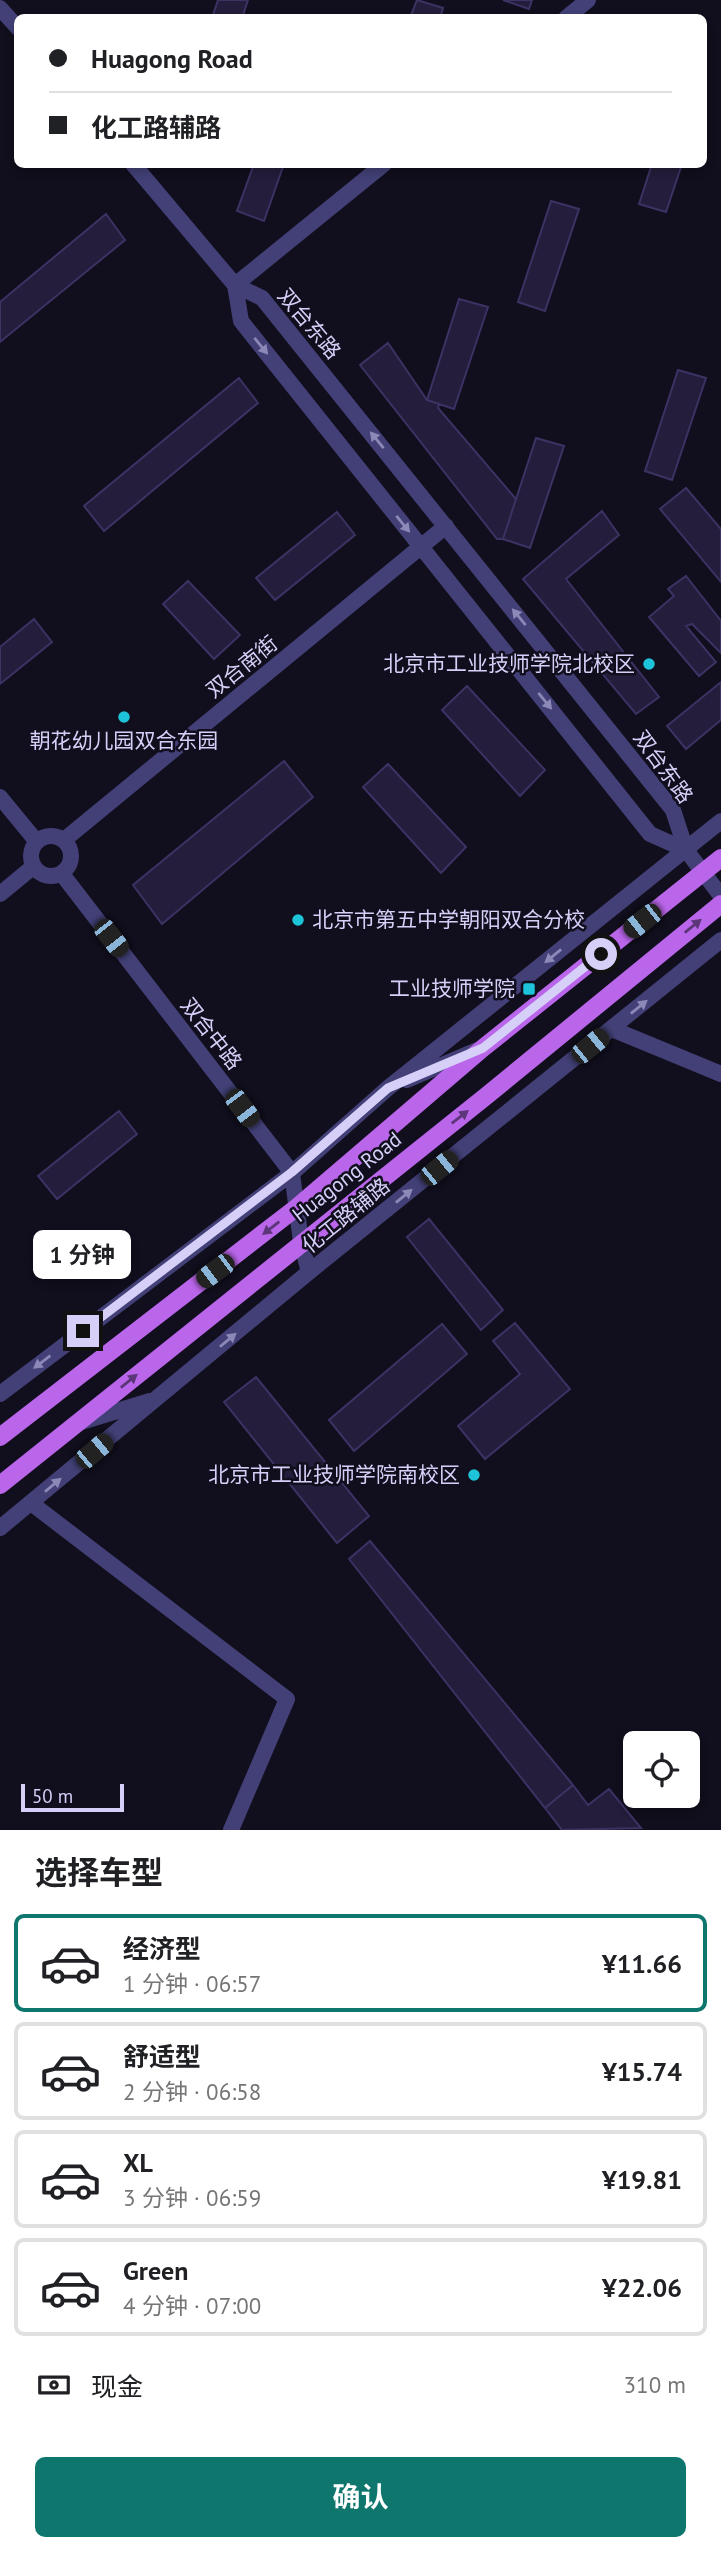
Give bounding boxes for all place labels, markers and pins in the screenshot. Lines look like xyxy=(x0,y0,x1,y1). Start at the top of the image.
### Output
place label: 北京市工业技师学院北校区 xyxy=(383,650,635,677)
marker: 北京市工业技师学院北校区 xyxy=(641,656,657,672)
marker: 朝花幼儿园双合东园 xyxy=(116,709,132,725)
place label: 朝花幼儿园双合东园 xyxy=(30,727,219,754)
place label: 北京市第五中学朝阳双合分校 xyxy=(312,906,585,933)
marker: 北京市第五中学朝阳双合分校 xyxy=(290,912,306,928)
place label: 工业技师学院 xyxy=(389,975,515,1002)
marker: 工业技师学院 xyxy=(521,981,537,997)
place label: 北京市工业技师学院南校区 xyxy=(208,1461,460,1488)
marker: 北京市工业技师学院南校区 xyxy=(466,1467,482,1483)

